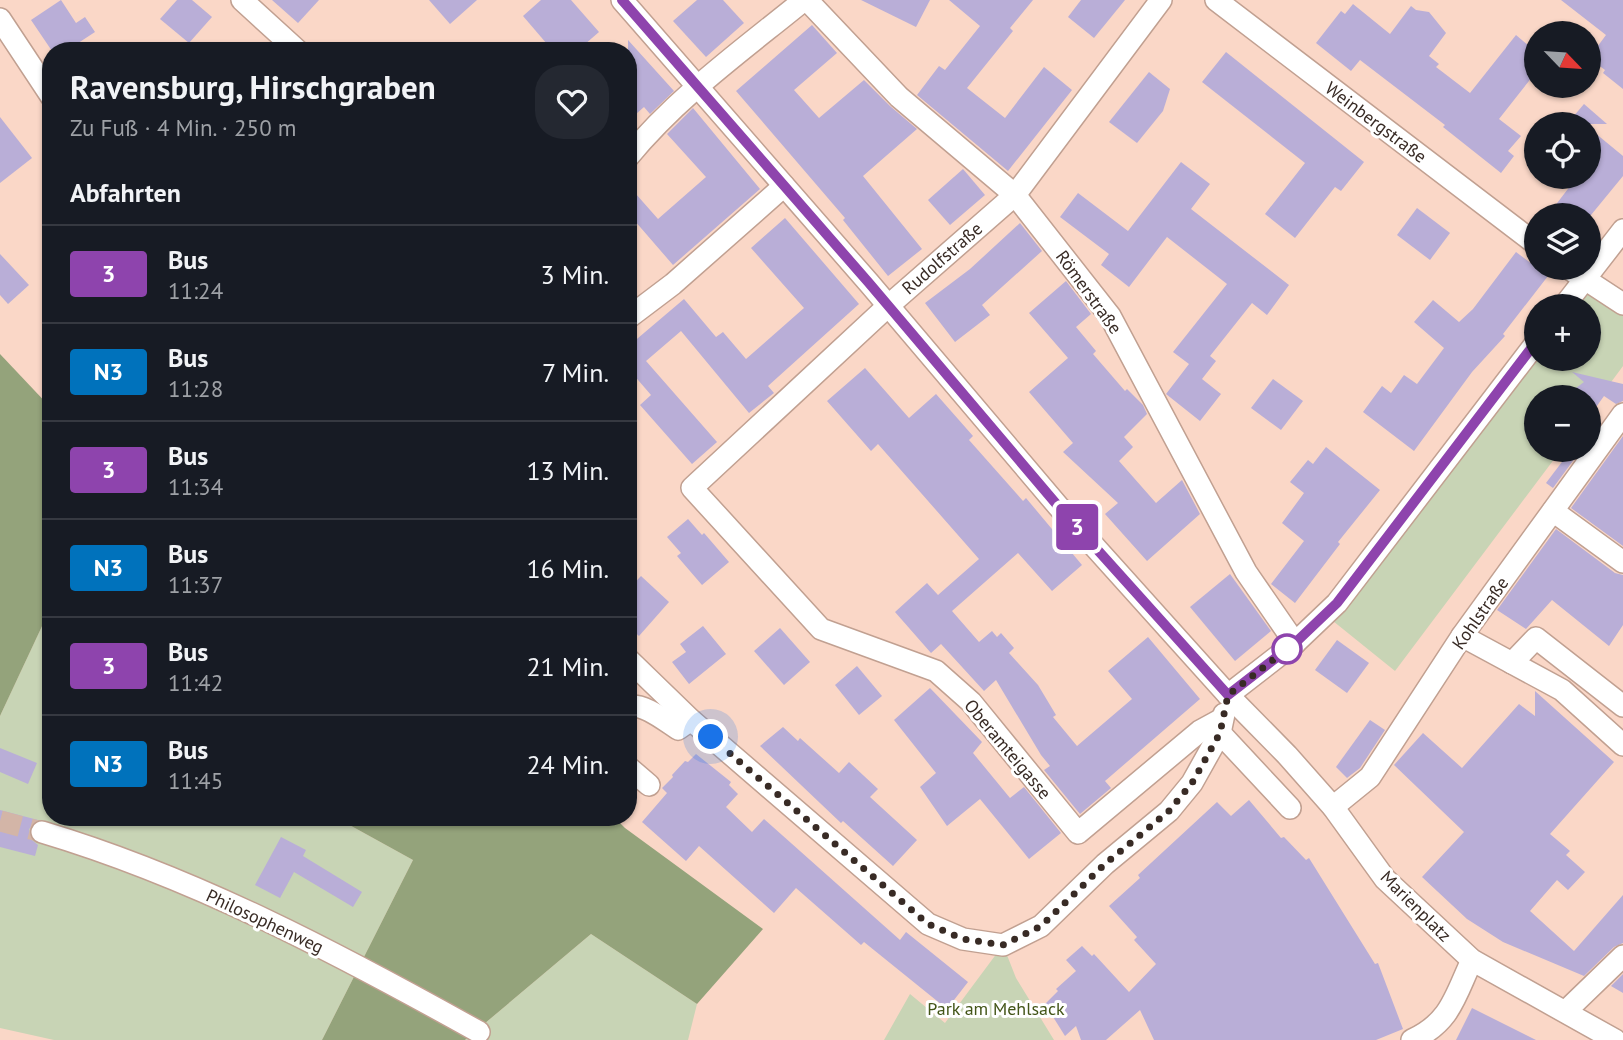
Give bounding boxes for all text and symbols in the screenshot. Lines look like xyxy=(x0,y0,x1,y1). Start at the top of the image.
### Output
north arrow xyxy=(1524,21,1601,98)
map controls xyxy=(1524,21,1601,462)
text: Ravensburg, Hirschgraben xyxy=(70,65,436,108)
button: heart xyxy=(535,65,609,139)
street label: Weinbergstraße xyxy=(1321,76,1431,168)
button: locate xyxy=(1524,112,1601,189)
text: Zu Fuß · 4 Min. · 250 m xyxy=(70,113,296,142)
text: Abfahrten xyxy=(70,176,181,209)
button: layers xyxy=(1524,203,1601,280)
street label: Rudolfstraße xyxy=(897,217,987,299)
text: Bus xyxy=(168,243,208,276)
street label: Römerstraße xyxy=(1051,246,1127,338)
text: 3 xyxy=(102,258,115,289)
text: 3 Min. xyxy=(541,258,609,291)
text: 11:24 xyxy=(168,276,223,305)
button: + xyxy=(1524,294,1601,371)
text: Bus xyxy=(168,341,208,374)
text: N3 xyxy=(94,356,123,387)
text: 7 Min. xyxy=(542,356,609,389)
text: 11:28 xyxy=(168,374,223,403)
button: − xyxy=(1524,385,1601,462)
text: Bus xyxy=(168,439,208,472)
text: 3 xyxy=(102,454,115,485)
text: 13 Min. xyxy=(526,454,609,487)
text: 11:34 xyxy=(168,472,223,501)
line badge: 3 xyxy=(1054,504,1100,550)
text: 3 xyxy=(1070,511,1084,542)
text: Bus xyxy=(168,537,208,570)
text: N3 xyxy=(94,552,123,583)
text: 16 Min. xyxy=(526,552,609,585)
text: 11:37 xyxy=(168,570,223,599)
street label: Kohlstraße xyxy=(1447,572,1513,654)
unlabelled marker xyxy=(1272,634,1302,664)
text: Bus xyxy=(168,635,208,668)
text: 3 xyxy=(102,650,115,681)
text: 21 Min. xyxy=(526,650,609,683)
text: 11:42 xyxy=(168,668,223,697)
street label: Oberamteigasse xyxy=(959,694,1057,804)
your location xyxy=(693,719,728,754)
text: Bus xyxy=(168,733,208,766)
text: N3 xyxy=(94,748,123,779)
text: 24 Min. xyxy=(526,748,609,781)
text: 11:45 xyxy=(168,766,223,795)
street label: Marienplatz xyxy=(1376,866,1456,946)
street label: Philosophenweg xyxy=(203,884,327,958)
park label: Park am Mehlsack xyxy=(927,997,1065,1020)

